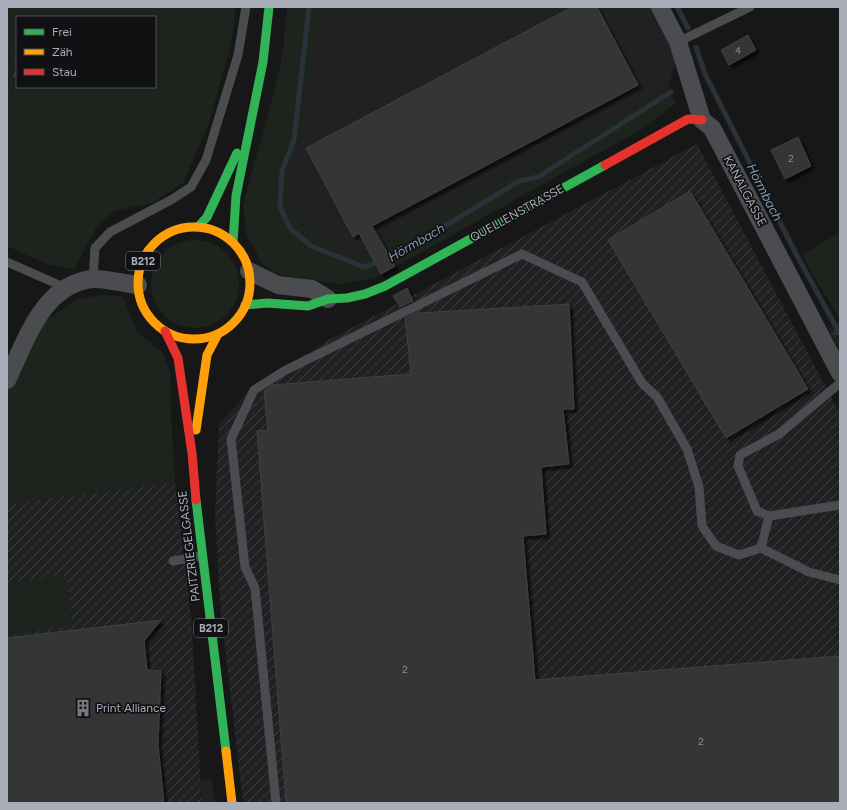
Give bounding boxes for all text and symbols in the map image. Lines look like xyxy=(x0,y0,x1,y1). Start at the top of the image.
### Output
legend xyxy=(16,16,156,88)
text: Frei xyxy=(52,25,72,39)
house number: 4 xyxy=(735,44,741,57)
text: Zäh xyxy=(52,45,73,59)
text: Stau xyxy=(52,65,77,79)
house number: 2 xyxy=(788,152,794,165)
street label: KANALGASSE xyxy=(720,153,770,229)
water label: Hörmbach xyxy=(744,161,785,223)
street label: QUELLENSTRASSE xyxy=(468,181,566,245)
water label: Hörmbach xyxy=(385,220,447,265)
road number: B212 xyxy=(126,252,160,270)
street label: PAITZRIEGELGASSE xyxy=(175,490,203,602)
road number: B212 xyxy=(194,619,228,637)
house number: 2 xyxy=(402,663,408,676)
building icon: Print Alliance xyxy=(73,698,93,718)
place label: Print Alliance xyxy=(96,701,166,715)
house number: 2 xyxy=(698,735,704,748)

